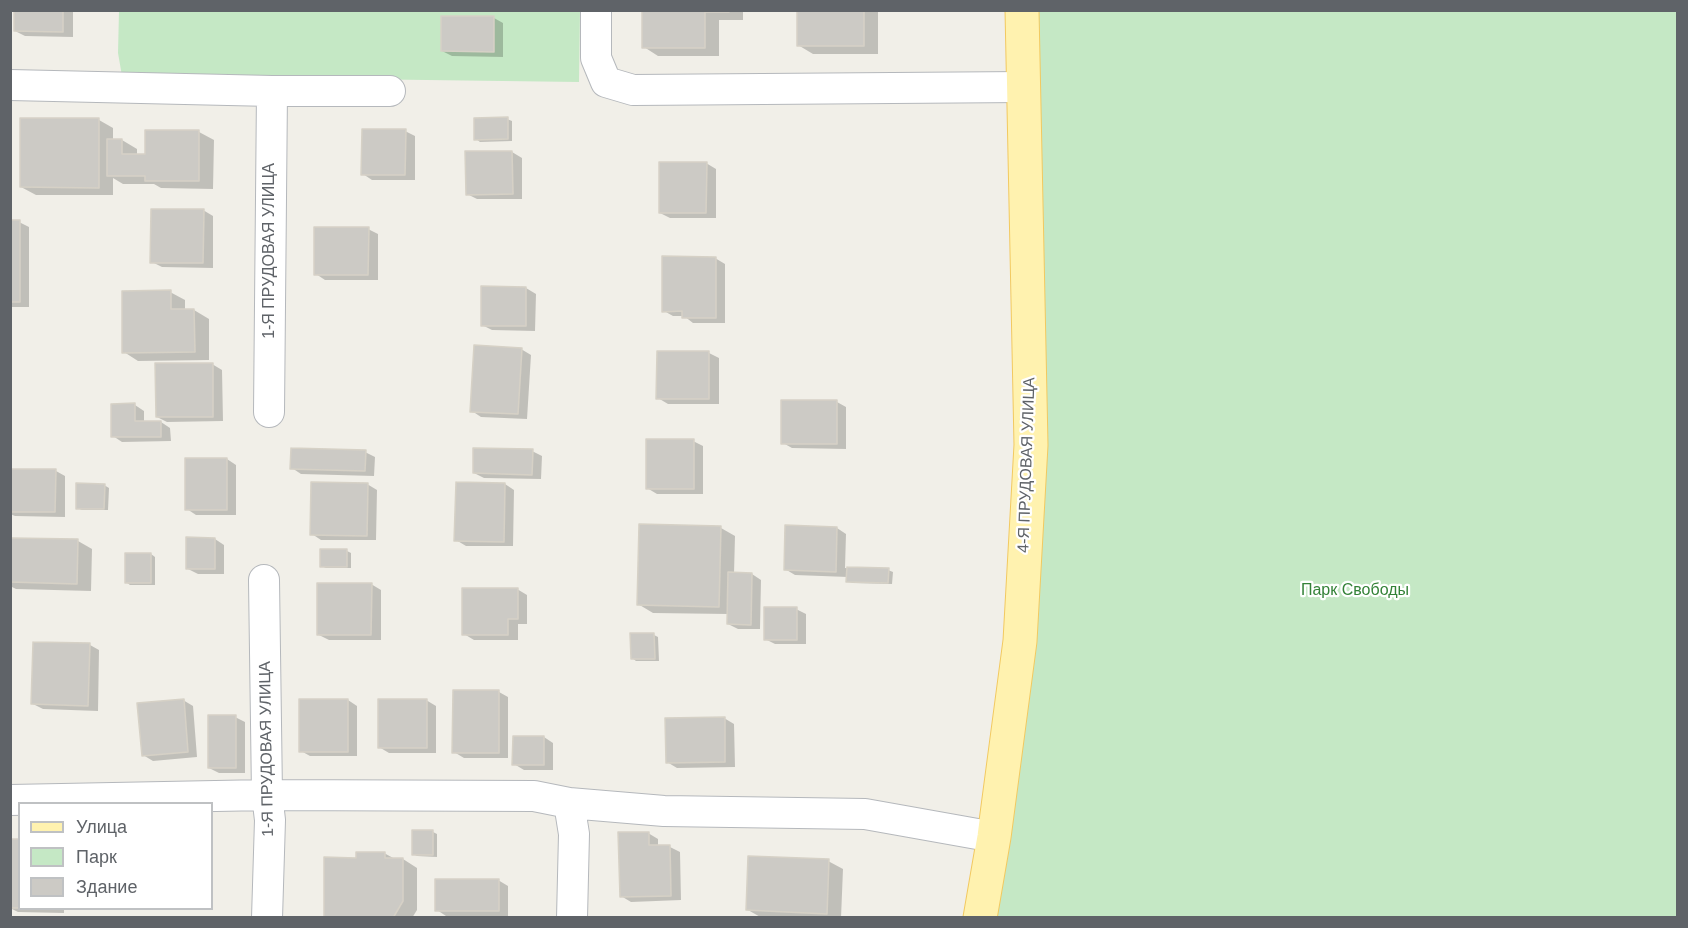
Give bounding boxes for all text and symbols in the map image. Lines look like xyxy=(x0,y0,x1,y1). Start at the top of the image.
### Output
street label: 1-Я ПРУДОВАЯ УЛИЦА xyxy=(260,163,280,339)
street label: 4-Я ПРУДОВАЯ УЛИЦА xyxy=(1014,377,1040,553)
park label: Парк Свободы xyxy=(1301,581,1409,601)
street label: 1-Я ПРУДОВАЯ УЛИЦА xyxy=(256,661,278,837)
legend xyxy=(18,802,213,910)
text: Улица xyxy=(76,817,127,837)
text: Парк xyxy=(76,847,117,867)
text: Здание xyxy=(76,877,137,897)

